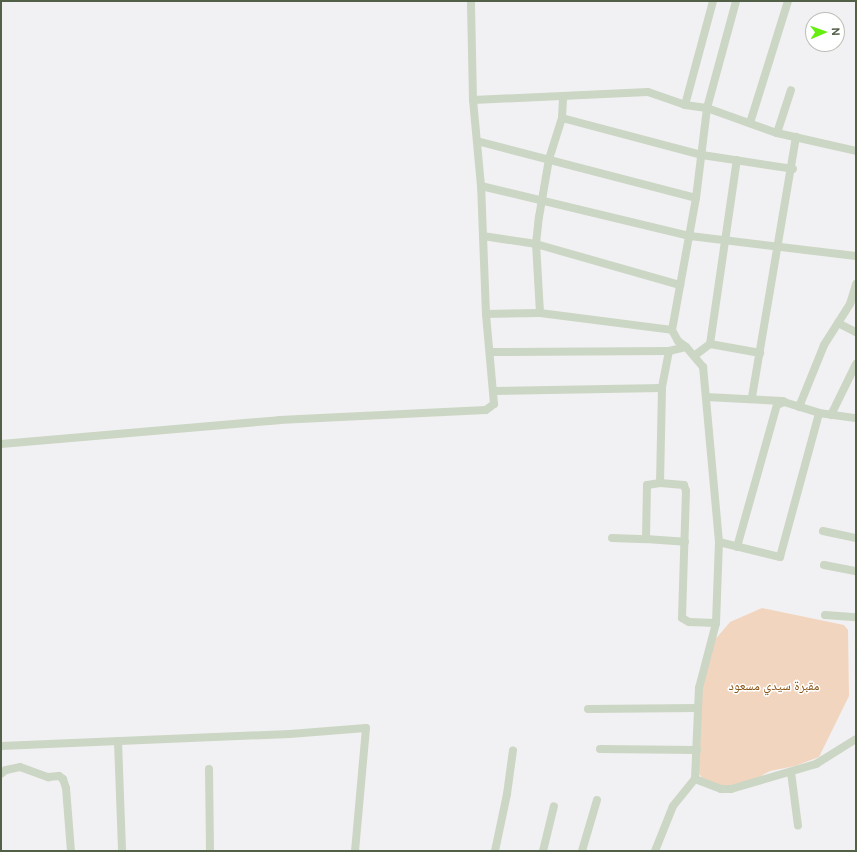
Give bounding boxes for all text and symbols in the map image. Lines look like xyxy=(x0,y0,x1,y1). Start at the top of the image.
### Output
north arrow xyxy=(805,12,845,52)
text: N xyxy=(829,27,843,36)
park label: مقبرة سيدي مسعود xyxy=(728,678,820,694)

